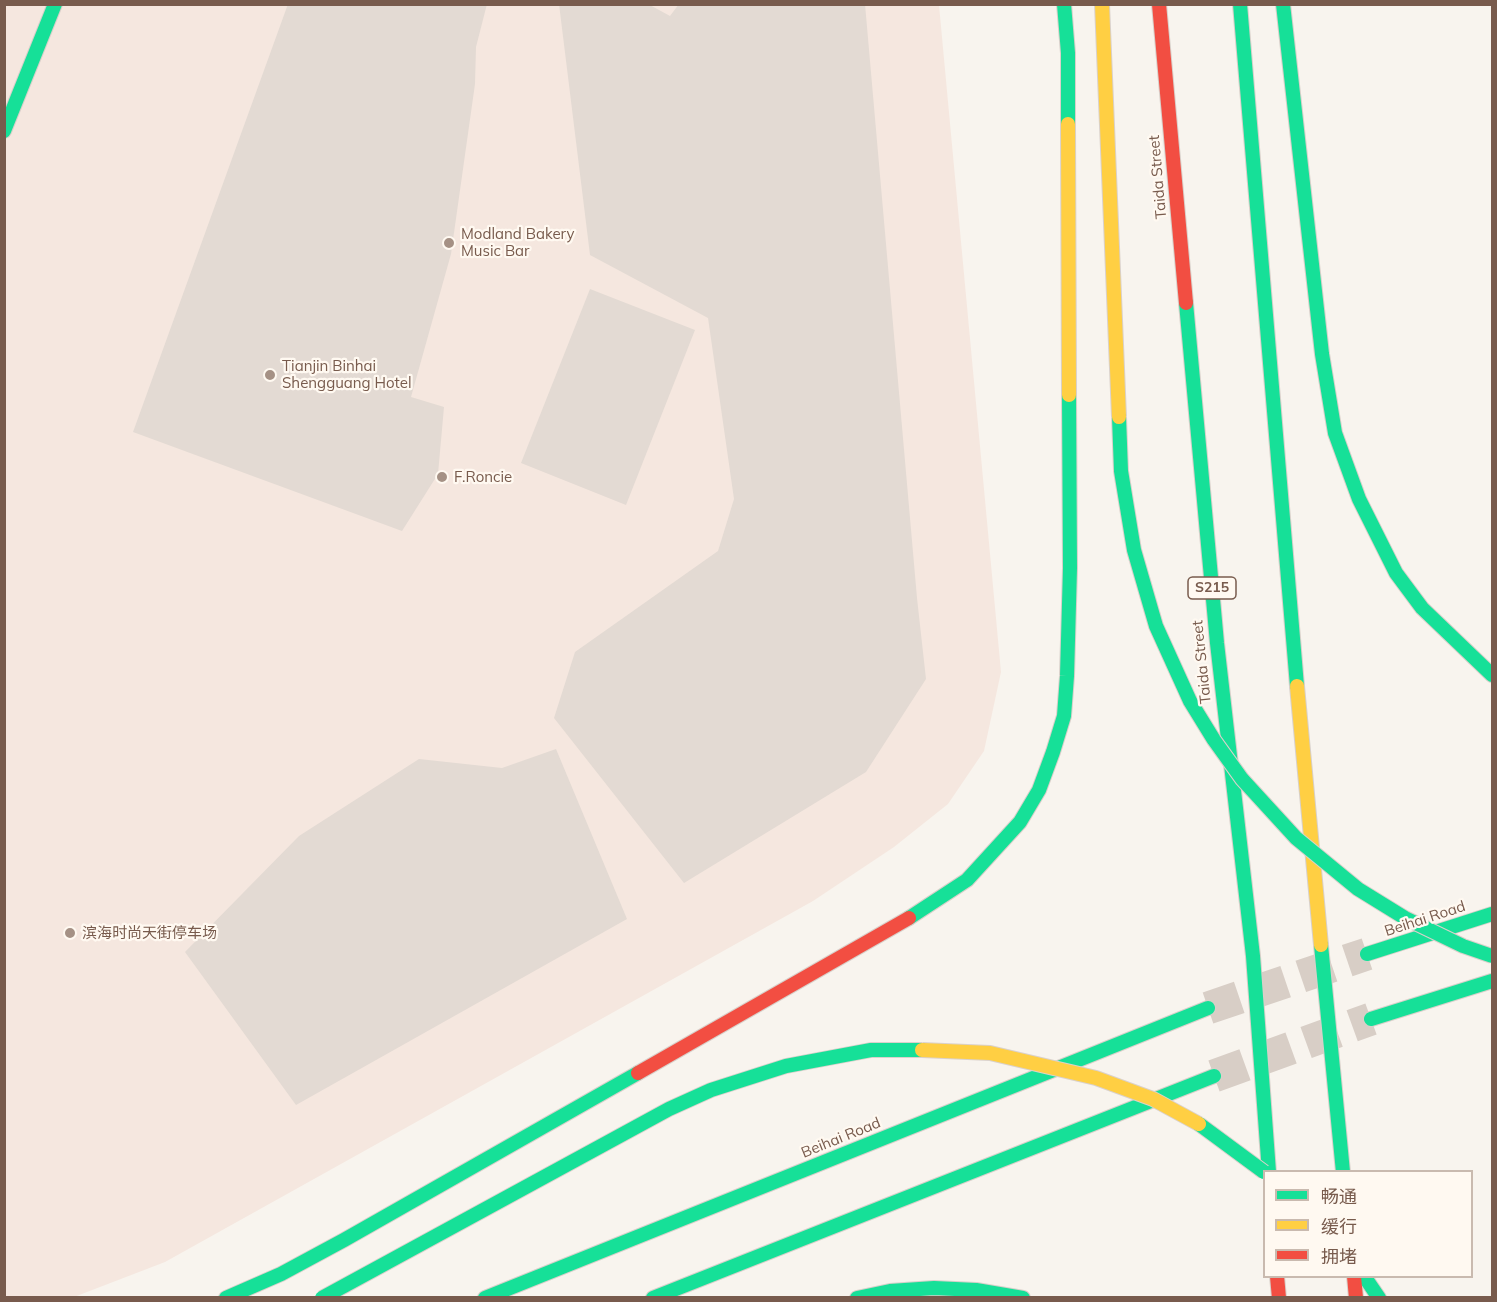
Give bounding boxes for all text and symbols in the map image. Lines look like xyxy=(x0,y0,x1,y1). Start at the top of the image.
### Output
street label: Taida Street xyxy=(1145,134,1171,220)
place label: Modland Bakery Music Bar xyxy=(461,225,574,260)
marker: Modland Bakery Music Bar xyxy=(442,236,456,250)
place label: Tianjin Binhai Shengguang Hotel xyxy=(282,357,411,392)
marker: Tianjin Binhai Shengguang Hotel xyxy=(263,368,277,382)
place label: F.Roncie xyxy=(454,468,512,486)
marker: F.Roncie xyxy=(435,470,449,484)
road number: S215 xyxy=(1188,577,1236,599)
street label: Taida Street xyxy=(1189,619,1215,705)
street label: Beihai Road xyxy=(1382,897,1468,941)
place label: 滨海时尚天街停车场 xyxy=(82,924,217,942)
marker: 滨海时尚天街停车场 xyxy=(63,926,77,940)
street label: Beihai Road xyxy=(799,1114,883,1162)
legend xyxy=(1263,1170,1473,1278)
text: 畅通 xyxy=(1321,1185,1357,1208)
text: 缓行 xyxy=(1321,1215,1357,1238)
text: 拥堵 xyxy=(1321,1245,1357,1268)

